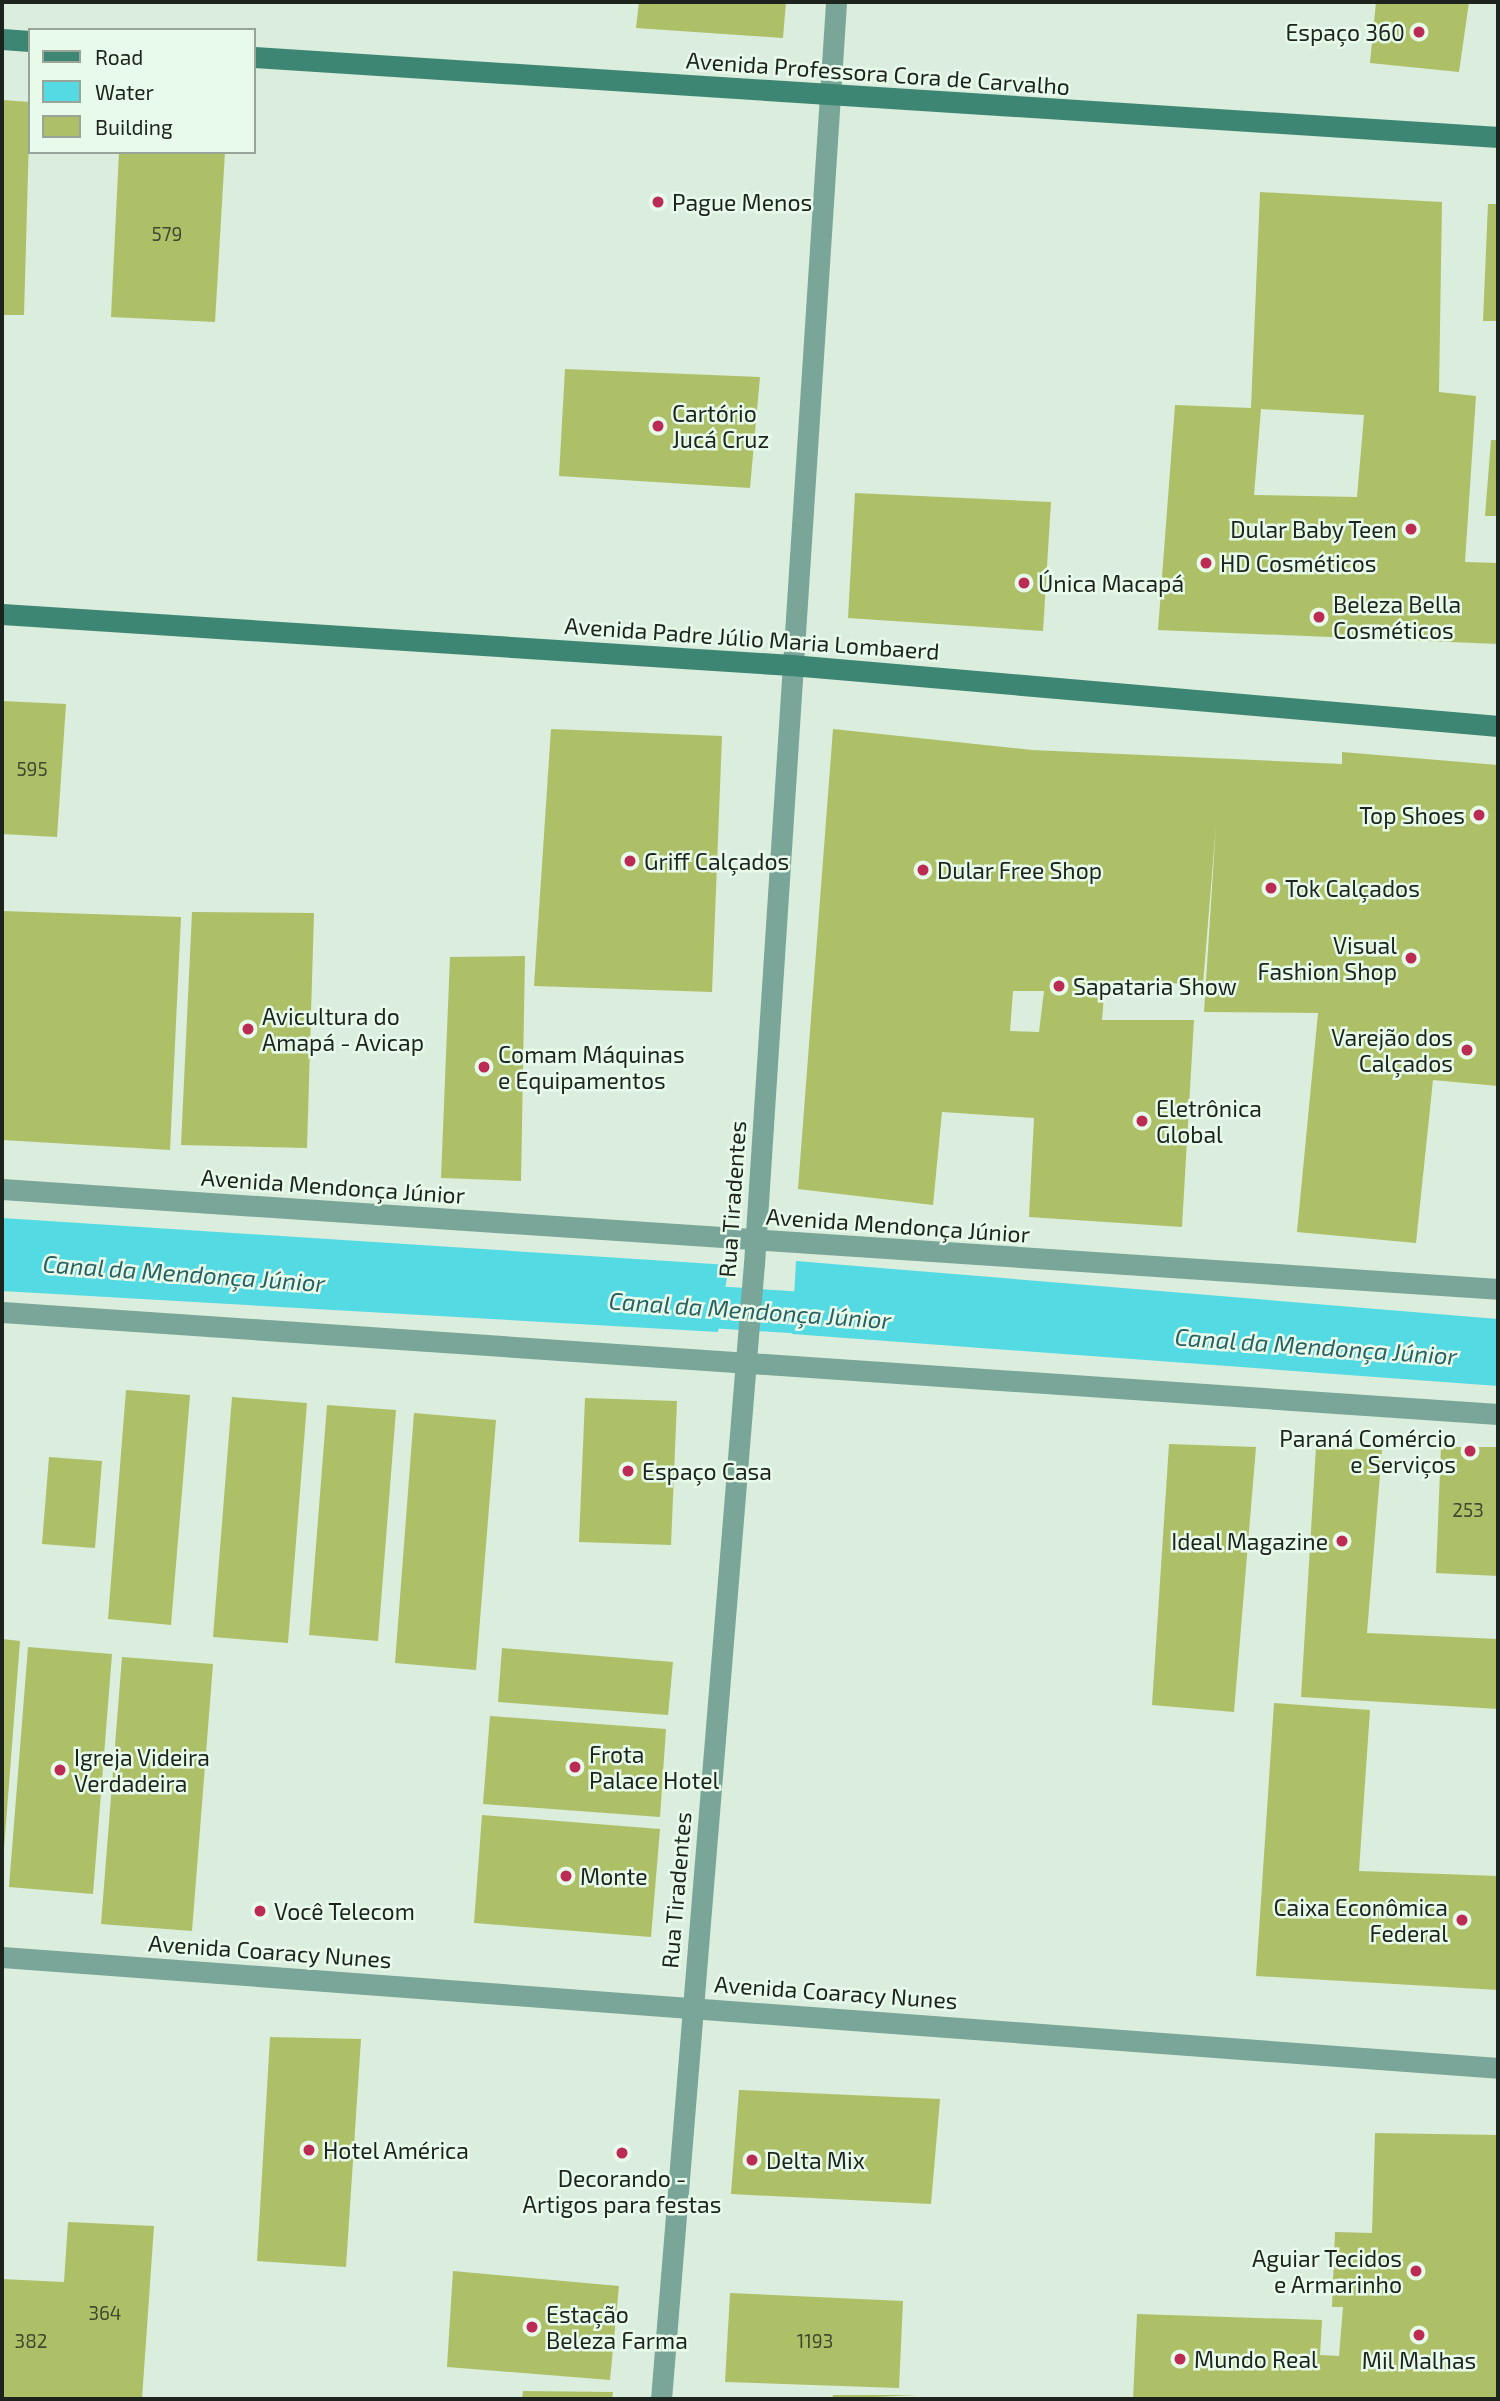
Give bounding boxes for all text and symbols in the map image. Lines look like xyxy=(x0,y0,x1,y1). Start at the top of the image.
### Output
place label: Espaço 360 xyxy=(1285,18,1405,46)
marker: Espaço 360 xyxy=(1411,24,1427,40)
legend xyxy=(28,28,256,154)
text: Road xyxy=(95,44,143,69)
street label: Avenida Professora Cora de Carvalho xyxy=(685,46,1071,100)
text: Water xyxy=(95,79,154,104)
text: Building xyxy=(95,114,173,139)
place label: Pague Menos xyxy=(672,188,812,216)
marker: Pague Menos xyxy=(650,194,666,210)
house number: 579 xyxy=(152,223,182,245)
place label: Cartório Jucá Cruz xyxy=(672,399,769,453)
marker: Cartório Jucá Cruz xyxy=(650,418,666,434)
place label: Dular Baby Teen xyxy=(1229,515,1397,543)
marker: Dular Baby Teen xyxy=(1403,521,1419,537)
place label: HD Cosméticos xyxy=(1220,549,1376,577)
marker: HD Cosméticos xyxy=(1198,555,1214,571)
place label: Única Macapá xyxy=(1038,569,1184,597)
marker: Única Macapá xyxy=(1016,575,1032,591)
place label: Beleza Bella Cosméticos xyxy=(1333,590,1461,644)
marker: Beleza Bella Cosméticos xyxy=(1311,609,1327,625)
street label: Avenida Padre Júlio Maria Lombaerd xyxy=(563,611,941,665)
house number: 595 xyxy=(16,758,48,780)
place label: Top Shoes xyxy=(1359,801,1465,829)
marker: Top Shoes xyxy=(1471,807,1487,823)
place label: Griff Calçados xyxy=(644,847,789,875)
marker: Griff Calçados xyxy=(622,853,638,869)
place label: Dular Free Shop xyxy=(937,856,1103,884)
marker: Dular Free Shop xyxy=(915,862,931,878)
place label: Tok Calçados xyxy=(1285,874,1420,902)
marker: Tok Calçados xyxy=(1263,880,1279,896)
place label: Visual Fashion Shop xyxy=(1258,931,1397,985)
marker: Visual Fashion Shop xyxy=(1403,950,1419,966)
place label: Sapataria Show xyxy=(1073,972,1237,1000)
marker: Sapataria Show xyxy=(1051,978,1067,994)
place label: Avicultura do Amapá - Avicap xyxy=(262,1002,425,1056)
marker: Avicultura do Amapá - Avicap xyxy=(240,1021,256,1037)
place label: Varejão dos Calçados xyxy=(1331,1023,1453,1077)
place label: Comam Máquinas e Equipamentos xyxy=(498,1040,685,1094)
marker: Varejão dos Calçados xyxy=(1459,1042,1475,1058)
marker: Comam Máquinas e Equipamentos xyxy=(476,1059,492,1075)
place label: Eletrônica Global xyxy=(1156,1094,1262,1148)
marker: Eletrônica Global xyxy=(1134,1113,1150,1129)
street label: Rua Tiradentes xyxy=(713,1119,751,1279)
street label: Avenida Mendonça Júnior xyxy=(200,1163,466,1209)
street label: Avenida Mendonça Júnior xyxy=(765,1202,1031,1248)
water label: Canal da Mendonça Júnior xyxy=(41,1249,327,1297)
water label: Canal da Mendonça Júnior xyxy=(607,1286,893,1334)
water label: Canal da Mendonça Júnior xyxy=(1173,1322,1459,1370)
place label: Paraná Comércio e Serviços xyxy=(1279,1424,1456,1478)
marker: Paraná Comércio e Serviços xyxy=(1462,1443,1478,1459)
place label: Espaço Casa xyxy=(642,1457,772,1485)
marker: Espaço Casa xyxy=(620,1463,636,1479)
house number: 253 xyxy=(1452,1499,1484,1521)
place label: Ideal Magazine xyxy=(1171,1527,1328,1555)
marker: Ideal Magazine xyxy=(1334,1533,1350,1549)
place label: Frota Palace Hotel xyxy=(589,1740,719,1794)
place label: Igreja Videira Verdadeira xyxy=(74,1743,210,1797)
marker: Frota Palace Hotel xyxy=(567,1759,583,1775)
marker: Igreja Videira Verdadeira xyxy=(52,1762,68,1778)
street label: Rua Tiradentes xyxy=(655,1810,697,1970)
place label: Monte xyxy=(580,1862,648,1890)
marker: Monte xyxy=(558,1868,574,1884)
place label: Caixa Econômica Federal xyxy=(1273,1893,1448,1947)
place label: Você Telecom xyxy=(274,1897,415,1925)
marker: Você Telecom xyxy=(252,1903,268,1919)
marker: Caixa Econômica Federal xyxy=(1454,1912,1470,1928)
street label: Avenida Coaracy Nunes xyxy=(147,1929,393,1973)
street label: Avenida Coaracy Nunes xyxy=(713,1970,959,2014)
place label: Hotel América xyxy=(323,2136,470,2164)
marker: Hotel América xyxy=(301,2142,317,2158)
marker: Decorando - Artigos para festas xyxy=(614,2145,630,2161)
place label: Delta Mix xyxy=(766,2146,865,2174)
marker: Delta Mix xyxy=(744,2152,760,2168)
place label: Decorando - Artigos para festas xyxy=(522,2164,722,2218)
place label: Aguiar Tecidos e Armarinho xyxy=(1251,2244,1402,2298)
marker: Aguiar Tecidos e Armarinho xyxy=(1408,2263,1424,2279)
place label: Estação Beleza Farma xyxy=(546,2300,688,2354)
house number: 364 xyxy=(88,2302,122,2324)
marker: Estação Beleza Farma xyxy=(524,2319,540,2335)
marker: Mil Malhas xyxy=(1411,2327,1427,2343)
house number: 382 xyxy=(15,2330,47,2352)
house number: 1193 xyxy=(797,2330,833,2352)
place label: Mundo Real xyxy=(1194,2345,1318,2373)
place label: Mil Malhas xyxy=(1361,2346,1477,2374)
marker: Mundo Real xyxy=(1172,2351,1188,2367)

